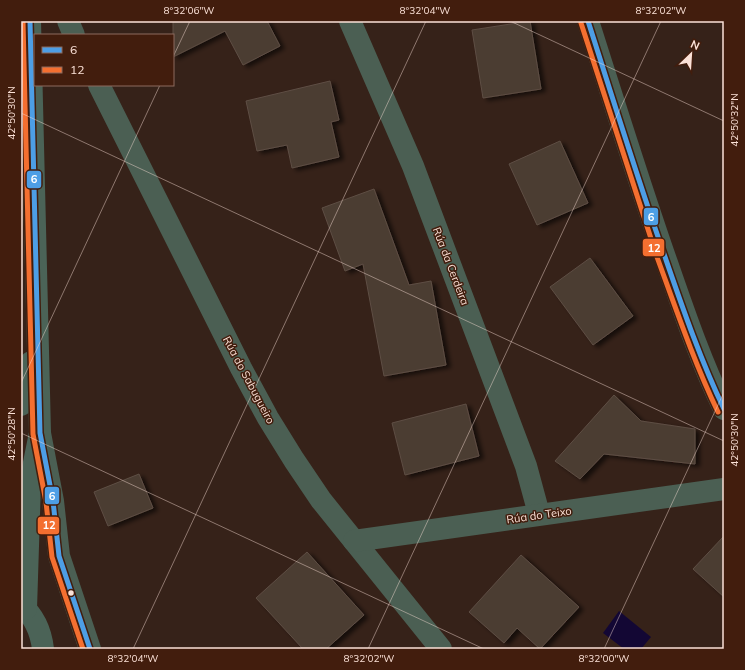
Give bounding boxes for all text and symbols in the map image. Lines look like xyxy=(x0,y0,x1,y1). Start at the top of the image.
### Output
text: 8°32'06"W xyxy=(164,4,214,17)
text: 8°32'04"W xyxy=(400,4,450,17)
text: 8°32'02"W xyxy=(636,4,686,17)
legend xyxy=(34,34,174,86)
north arrow xyxy=(671,34,711,74)
text: N xyxy=(689,37,702,53)
text: 6 xyxy=(70,42,77,57)
text: 12 xyxy=(70,62,84,77)
text: 42°50'30"N xyxy=(5,86,18,140)
text: 42°50'32"N xyxy=(728,93,741,147)
line badge: 6 xyxy=(26,170,42,189)
text: 6 xyxy=(31,172,38,186)
line badge: 6 xyxy=(643,207,659,226)
text: 6 xyxy=(648,210,655,224)
street label: Rúa da Cerdeira xyxy=(430,225,472,307)
line badge: 12 xyxy=(642,238,665,257)
text: 12 xyxy=(647,241,661,255)
street label: Rúa do Sabugueiro xyxy=(220,334,278,426)
text: 42°50'28"N xyxy=(5,407,18,461)
text: 42°50'30"N xyxy=(728,413,741,467)
line badge: 6 xyxy=(44,486,60,505)
text: 6 xyxy=(49,489,56,503)
street label: Rúa do Teixo xyxy=(506,504,572,526)
line badge: 12 xyxy=(37,516,60,535)
text: 12 xyxy=(42,518,56,532)
unlabelled marker xyxy=(66,588,76,598)
text: 8°32'04"W xyxy=(108,652,158,665)
text: 8°32'02"W xyxy=(344,652,394,665)
text: 8°32'00"W xyxy=(579,652,629,665)

